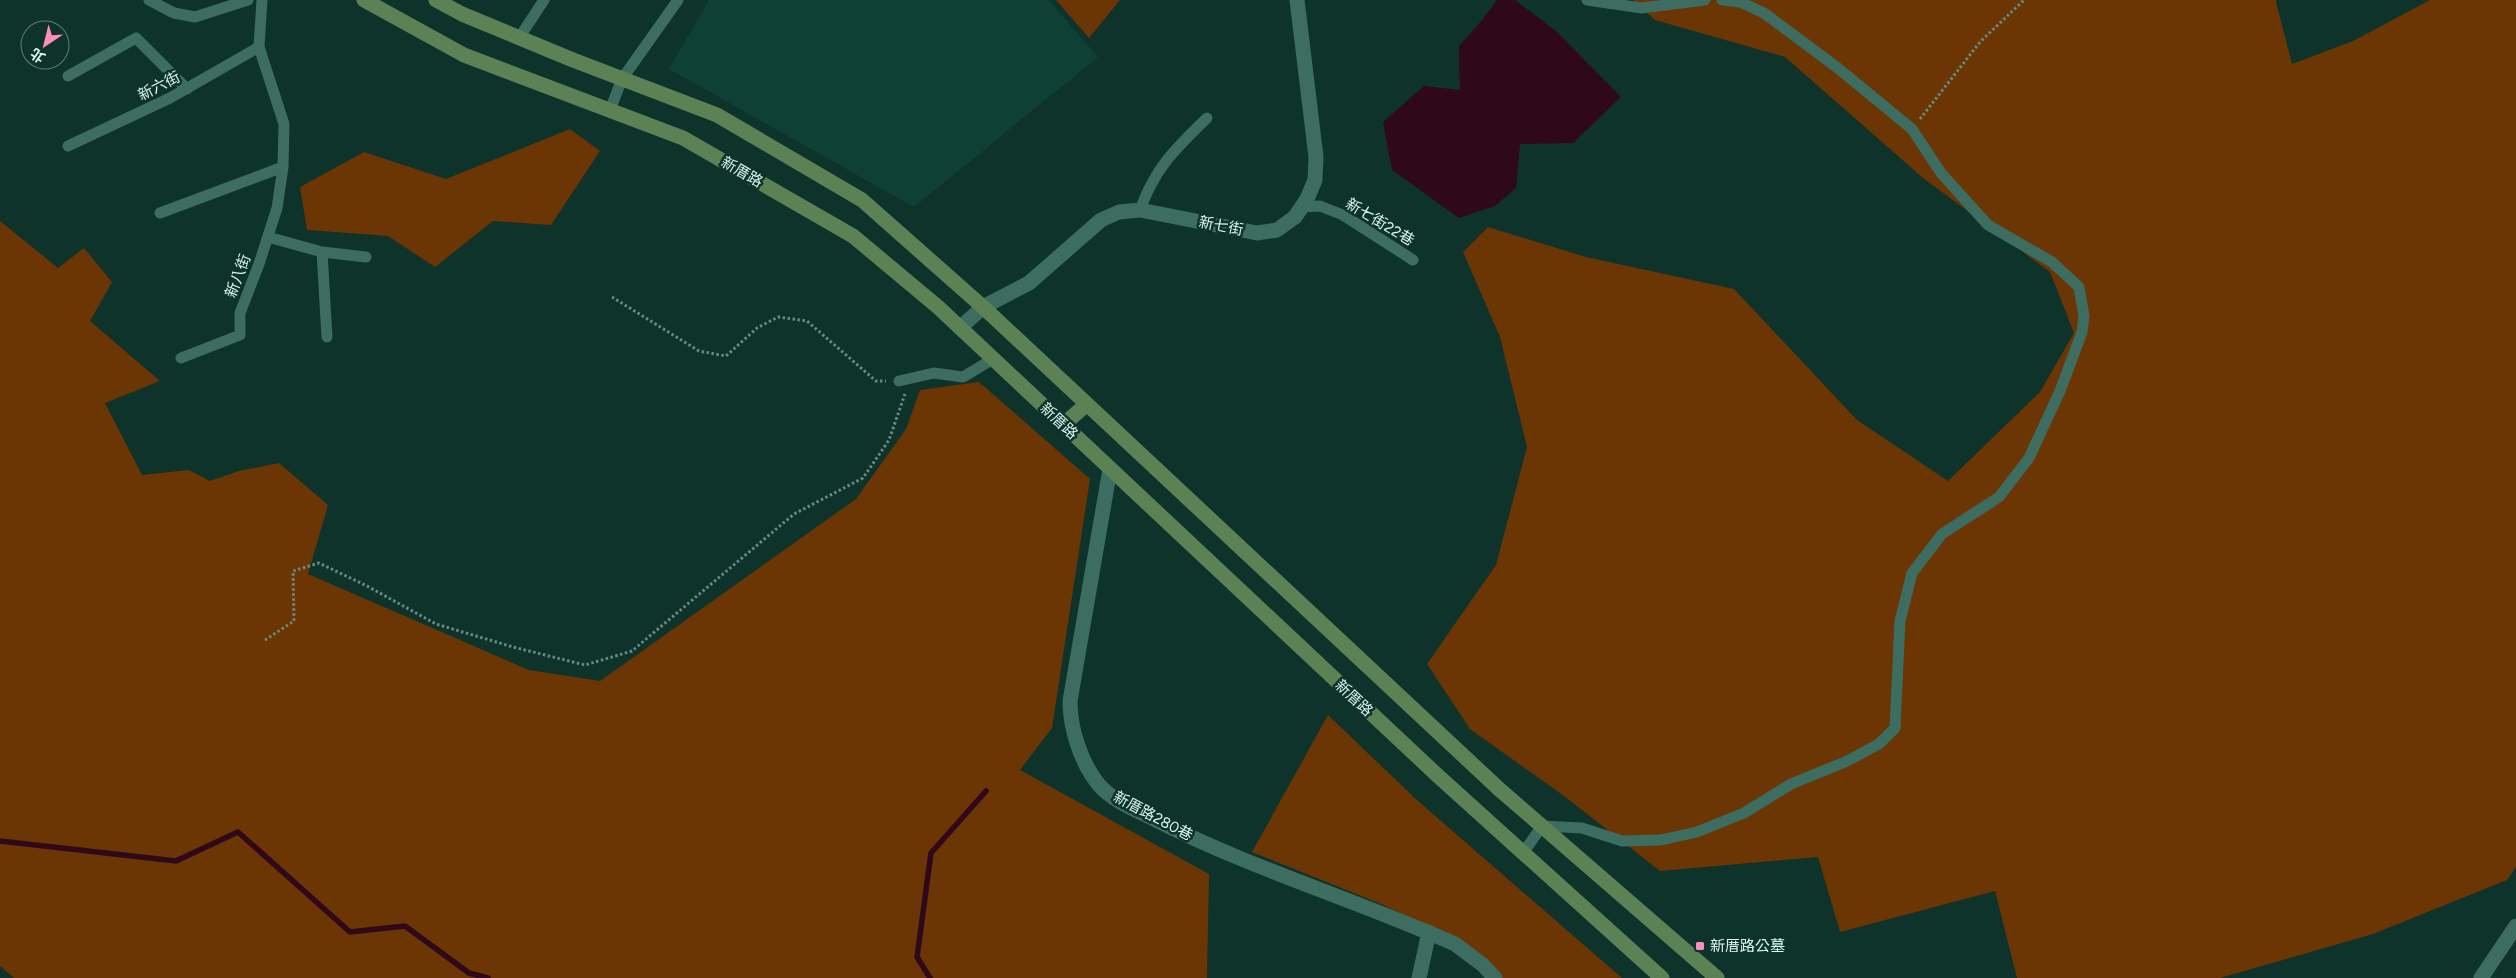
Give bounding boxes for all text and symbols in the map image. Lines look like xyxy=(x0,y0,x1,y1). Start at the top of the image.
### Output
north arrow xyxy=(20,20,70,70)
text: 北 xyxy=(27,44,48,66)
street label: 新六街 xyxy=(135,68,183,104)
street label: 新厝路 xyxy=(718,153,766,191)
street label: 新七街22巷 xyxy=(1342,195,1418,249)
street label: 新七街 xyxy=(1197,213,1245,239)
street label: 新八街 xyxy=(222,252,254,300)
street label: 新厝路 xyxy=(1036,399,1082,443)
street label: 新厝路 xyxy=(1331,676,1377,720)
street label: 新厝路280巷 xyxy=(1110,788,1196,844)
place label: 新厝路公墓 xyxy=(1710,937,1785,955)
marker: 新厝路公墓 xyxy=(1694,940,1706,952)

